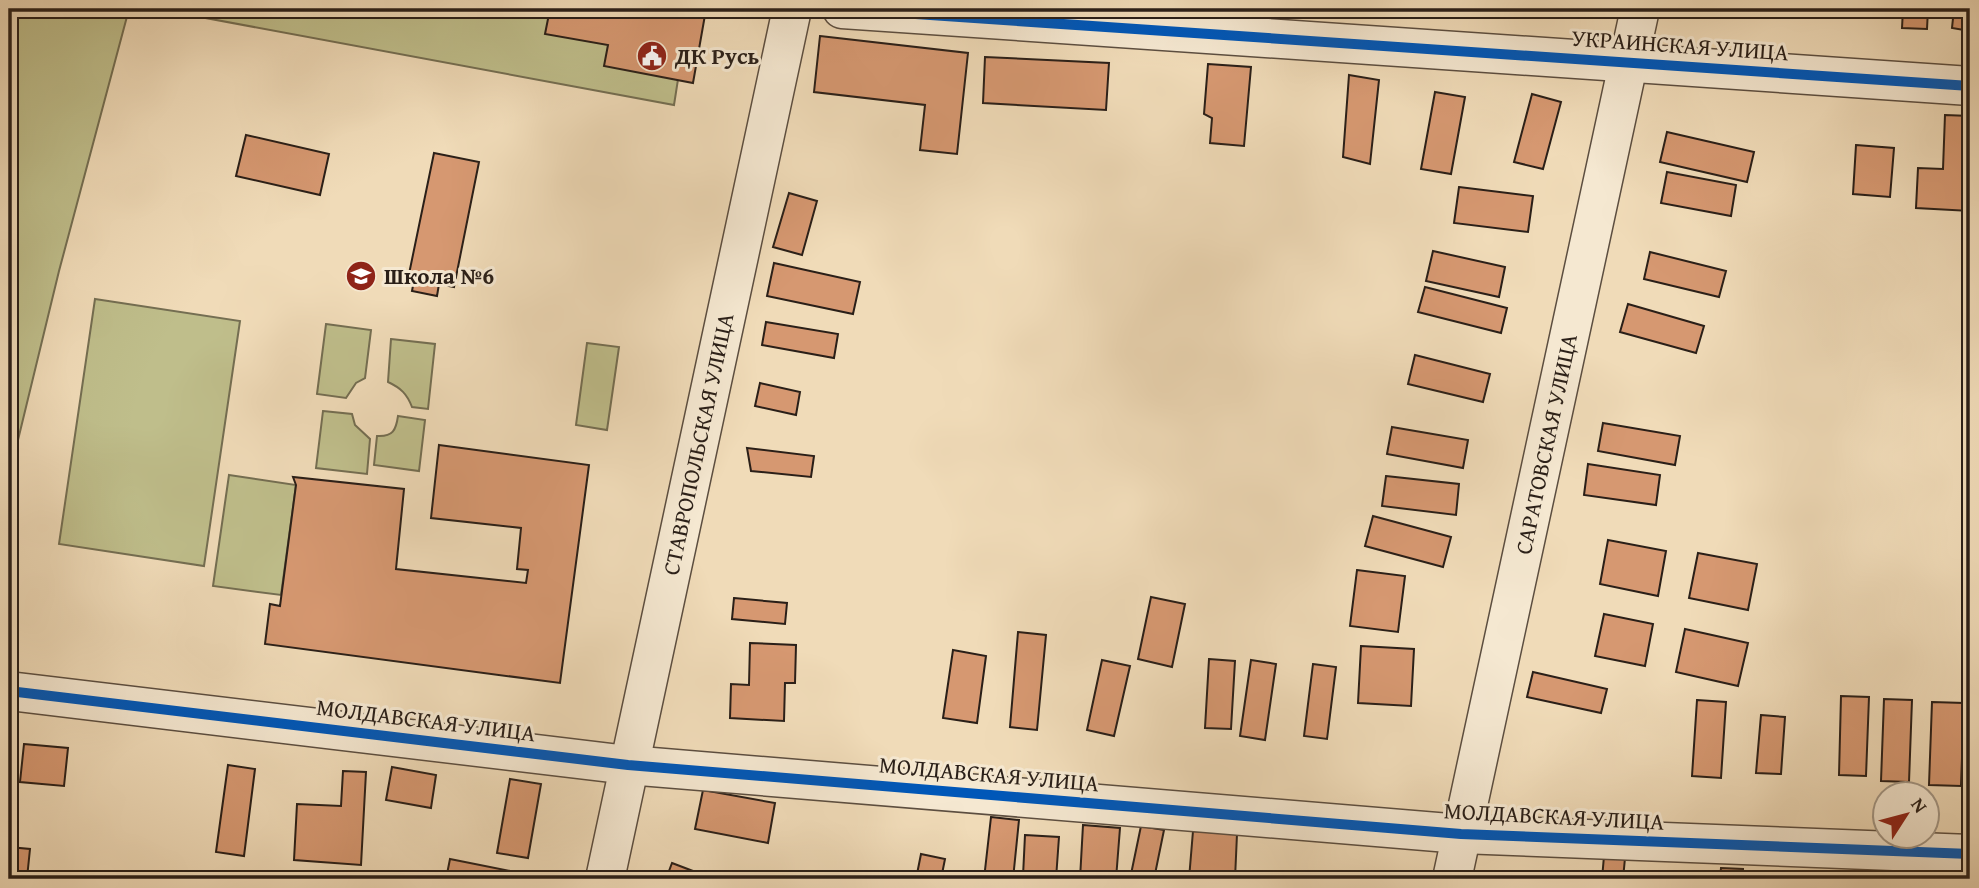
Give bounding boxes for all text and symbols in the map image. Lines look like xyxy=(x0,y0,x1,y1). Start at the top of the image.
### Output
street label: УКРАИНСКАЯ УЛИЦА xyxy=(1571,20,1790,69)
public building icon: ДК Русь xyxy=(635,39,669,73)
place label: ДК Русь xyxy=(674,39,760,72)
school or university icon: Школа №6 xyxy=(344,259,378,293)
place label: Школа №6 xyxy=(384,259,494,292)
street label: СТАВРОПОЛЬСКАЯ УЛИЦА xyxy=(654,310,741,578)
street label: САРАТОВСКАЯ УЛИЦА xyxy=(1506,331,1585,557)
street label: МОЛДАВСКАЯ УЛИЦА xyxy=(315,690,537,749)
street label: МОЛДАВСКАЯ УЛИЦА xyxy=(878,747,1100,800)
north arrow xyxy=(1870,780,1940,850)
text: N xyxy=(1905,792,1935,819)
street label: МОЛДАВСКАЯ УЛИЦА xyxy=(1443,793,1665,838)

